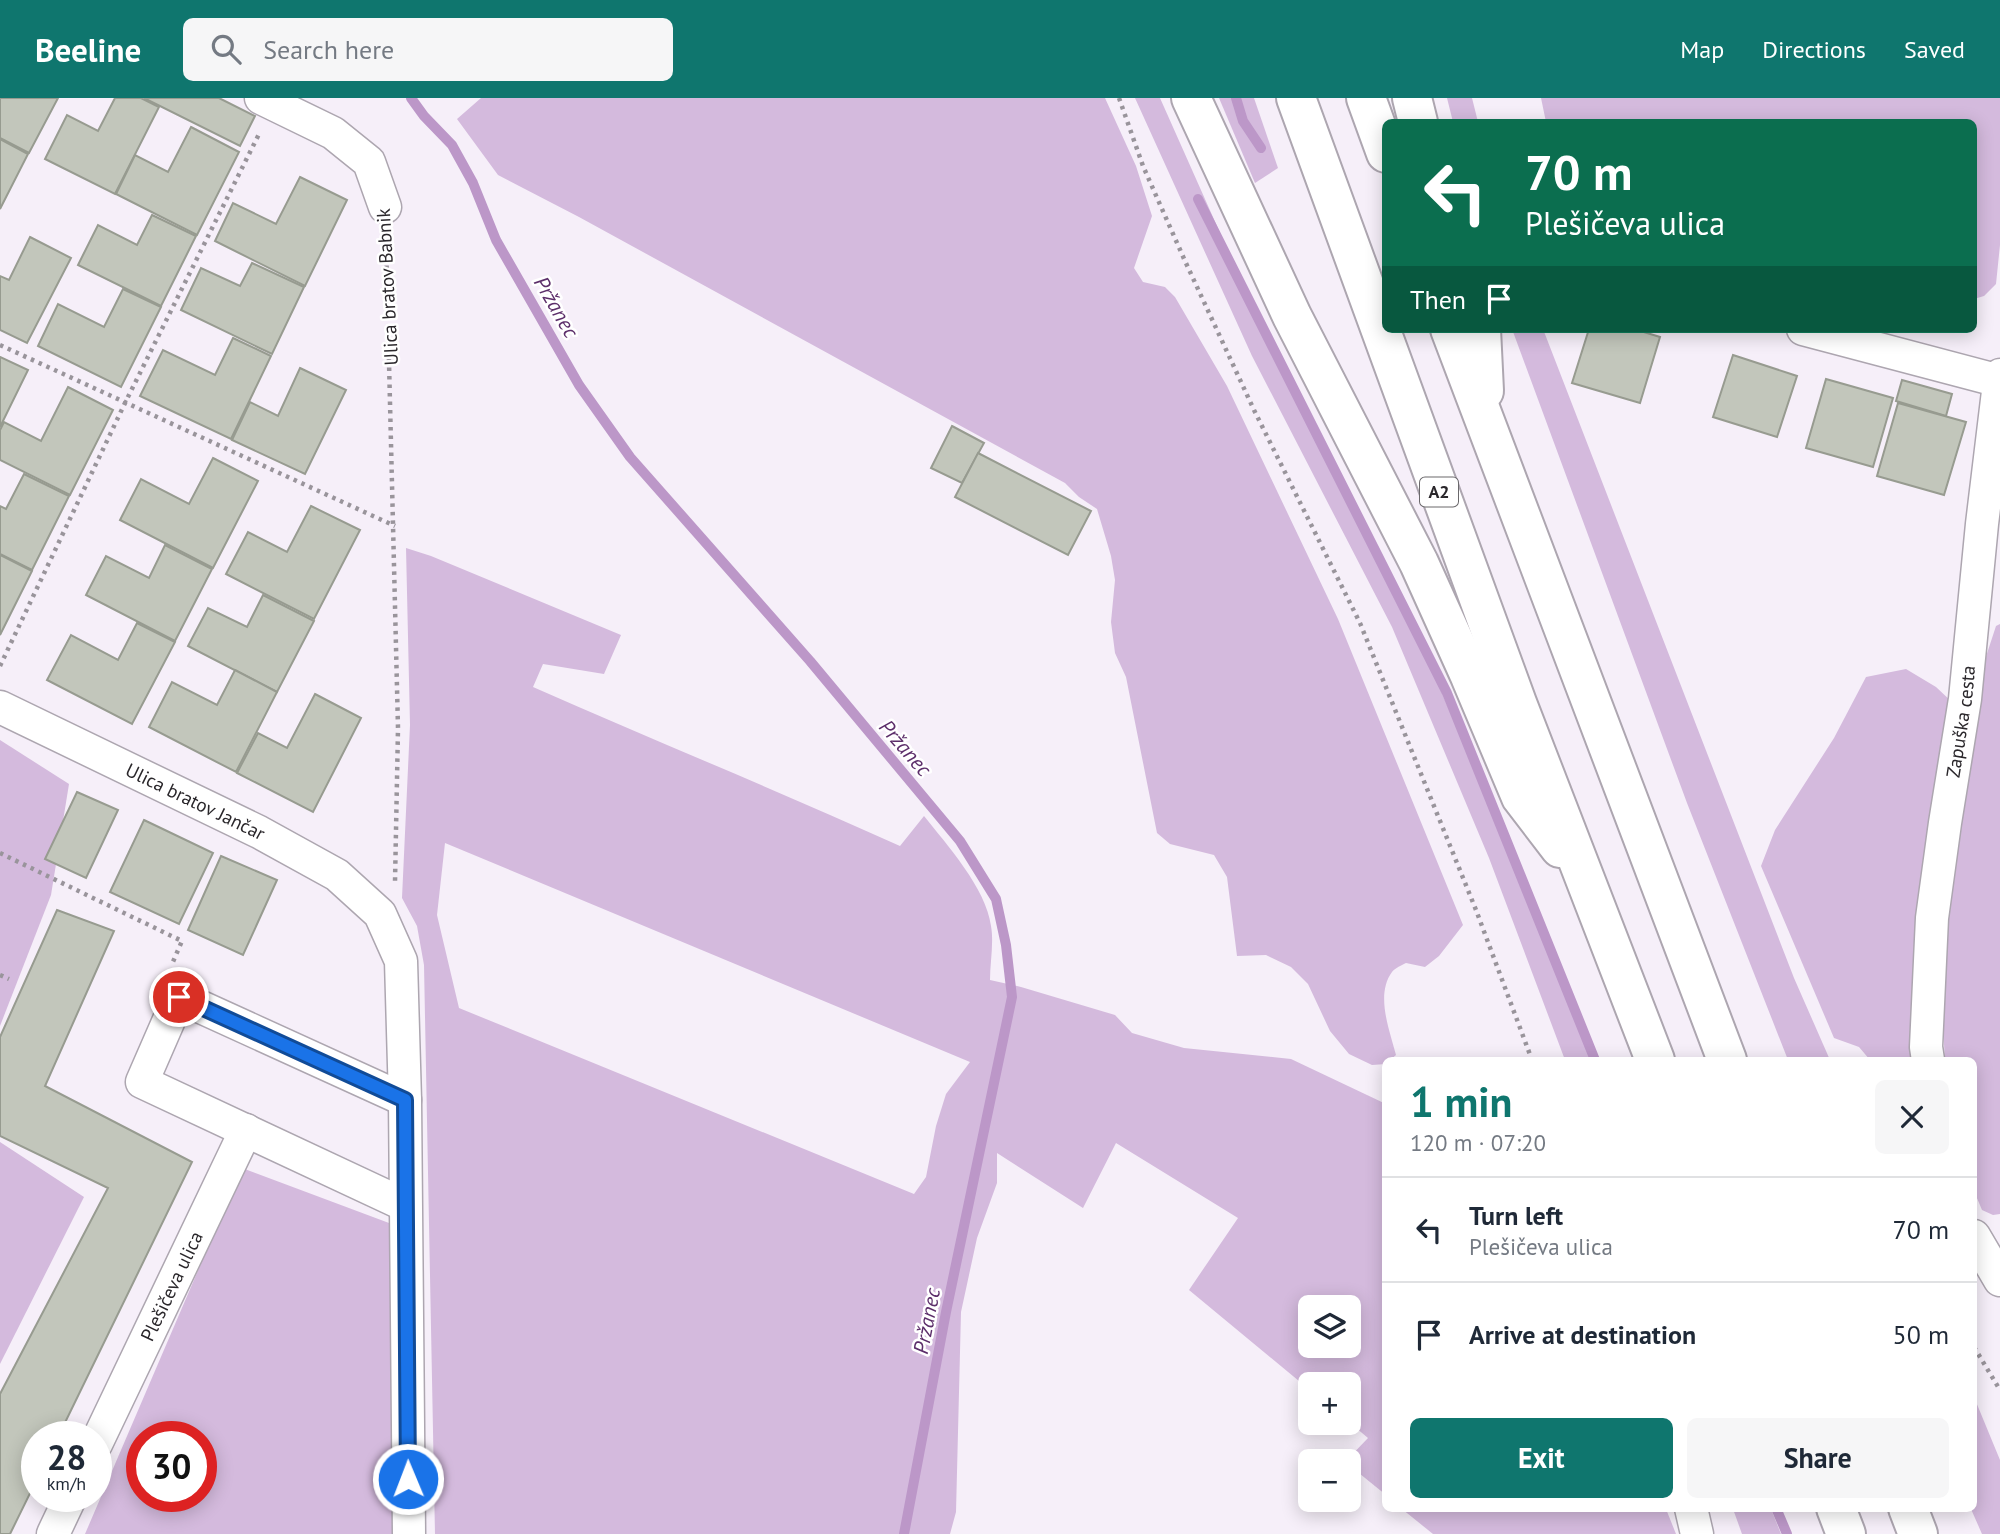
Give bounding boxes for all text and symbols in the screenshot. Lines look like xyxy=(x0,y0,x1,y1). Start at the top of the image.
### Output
search box xyxy=(183,18,673,81)
text: Beeline xyxy=(35,28,141,71)
icon: search xyxy=(207,30,245,68)
text: Search here xyxy=(263,33,394,66)
text: Map xyxy=(1680,34,1724,65)
text: Directions xyxy=(1762,34,1866,65)
text: Saved xyxy=(1904,34,1965,65)
text: 70 m xyxy=(1525,140,1632,204)
icon: left xyxy=(1410,147,1501,238)
text: Plešičeva ulica xyxy=(1525,202,1725,244)
street label: Ulica bratov Babnik xyxy=(371,208,403,366)
water label: Pržanec xyxy=(528,271,585,343)
icon: arrive xyxy=(1480,280,1518,318)
text: Then xyxy=(1410,283,1466,316)
road number: A2 xyxy=(1420,478,1458,506)
street label: Zapuška cesta xyxy=(1941,664,1980,779)
water label: Pržanec xyxy=(873,714,938,782)
street label: Ulica bratov Jančar xyxy=(122,757,270,845)
pin xyxy=(149,967,209,1027)
icon: arrive xyxy=(160,978,198,1016)
text: 1 min xyxy=(1410,1074,1512,1129)
button: close xyxy=(1875,1080,1949,1154)
text: 120 m · 07:20 xyxy=(1410,1128,1546,1157)
text: Turn left xyxy=(1469,1199,1563,1232)
icon: left xyxy=(1410,1211,1448,1249)
text: 70 m xyxy=(1893,1213,1949,1246)
street label: Plešičeva ulica xyxy=(135,1227,208,1345)
text: Plešičeva ulica xyxy=(1469,1232,1613,1261)
water label: Pržanec xyxy=(907,1285,946,1356)
map controls xyxy=(1298,1295,1361,1512)
button: layers xyxy=(1298,1295,1361,1358)
icon: arrive xyxy=(1410,1316,1448,1354)
text: Arrive at destination xyxy=(1469,1318,1696,1351)
text: 50 m xyxy=(1893,1318,1949,1351)
button: + xyxy=(1298,1372,1361,1435)
button: Exit xyxy=(1410,1418,1673,1498)
button: Share xyxy=(1687,1418,1949,1498)
speed limit sign: 30 xyxy=(126,1421,217,1512)
text: 28 xyxy=(47,1434,86,1480)
position arrow xyxy=(371,1442,445,1516)
button: − xyxy=(1298,1449,1361,1512)
text: km/h xyxy=(47,1472,86,1495)

